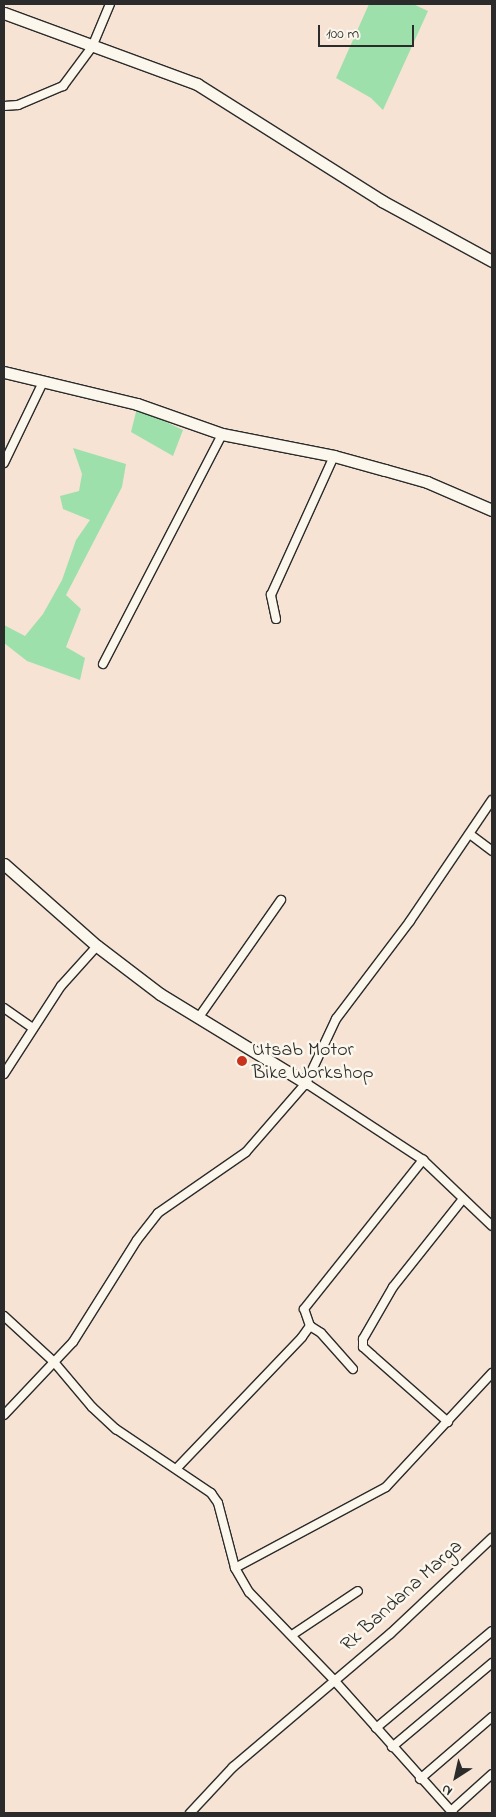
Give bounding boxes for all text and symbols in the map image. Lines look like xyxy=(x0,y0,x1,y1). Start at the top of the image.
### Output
scale bar xyxy=(321,15,417,47)
text: 100 m xyxy=(326,23,359,45)
place label: Utsab Motor Bike Workshop xyxy=(252,1038,374,1085)
marker: Utsab Motor Bike Workshop xyxy=(236,1055,248,1067)
street label: Rk Bandana Marga xyxy=(336,1535,468,1657)
north arrow xyxy=(431,1752,481,1802)
text: N xyxy=(437,1778,457,1801)

